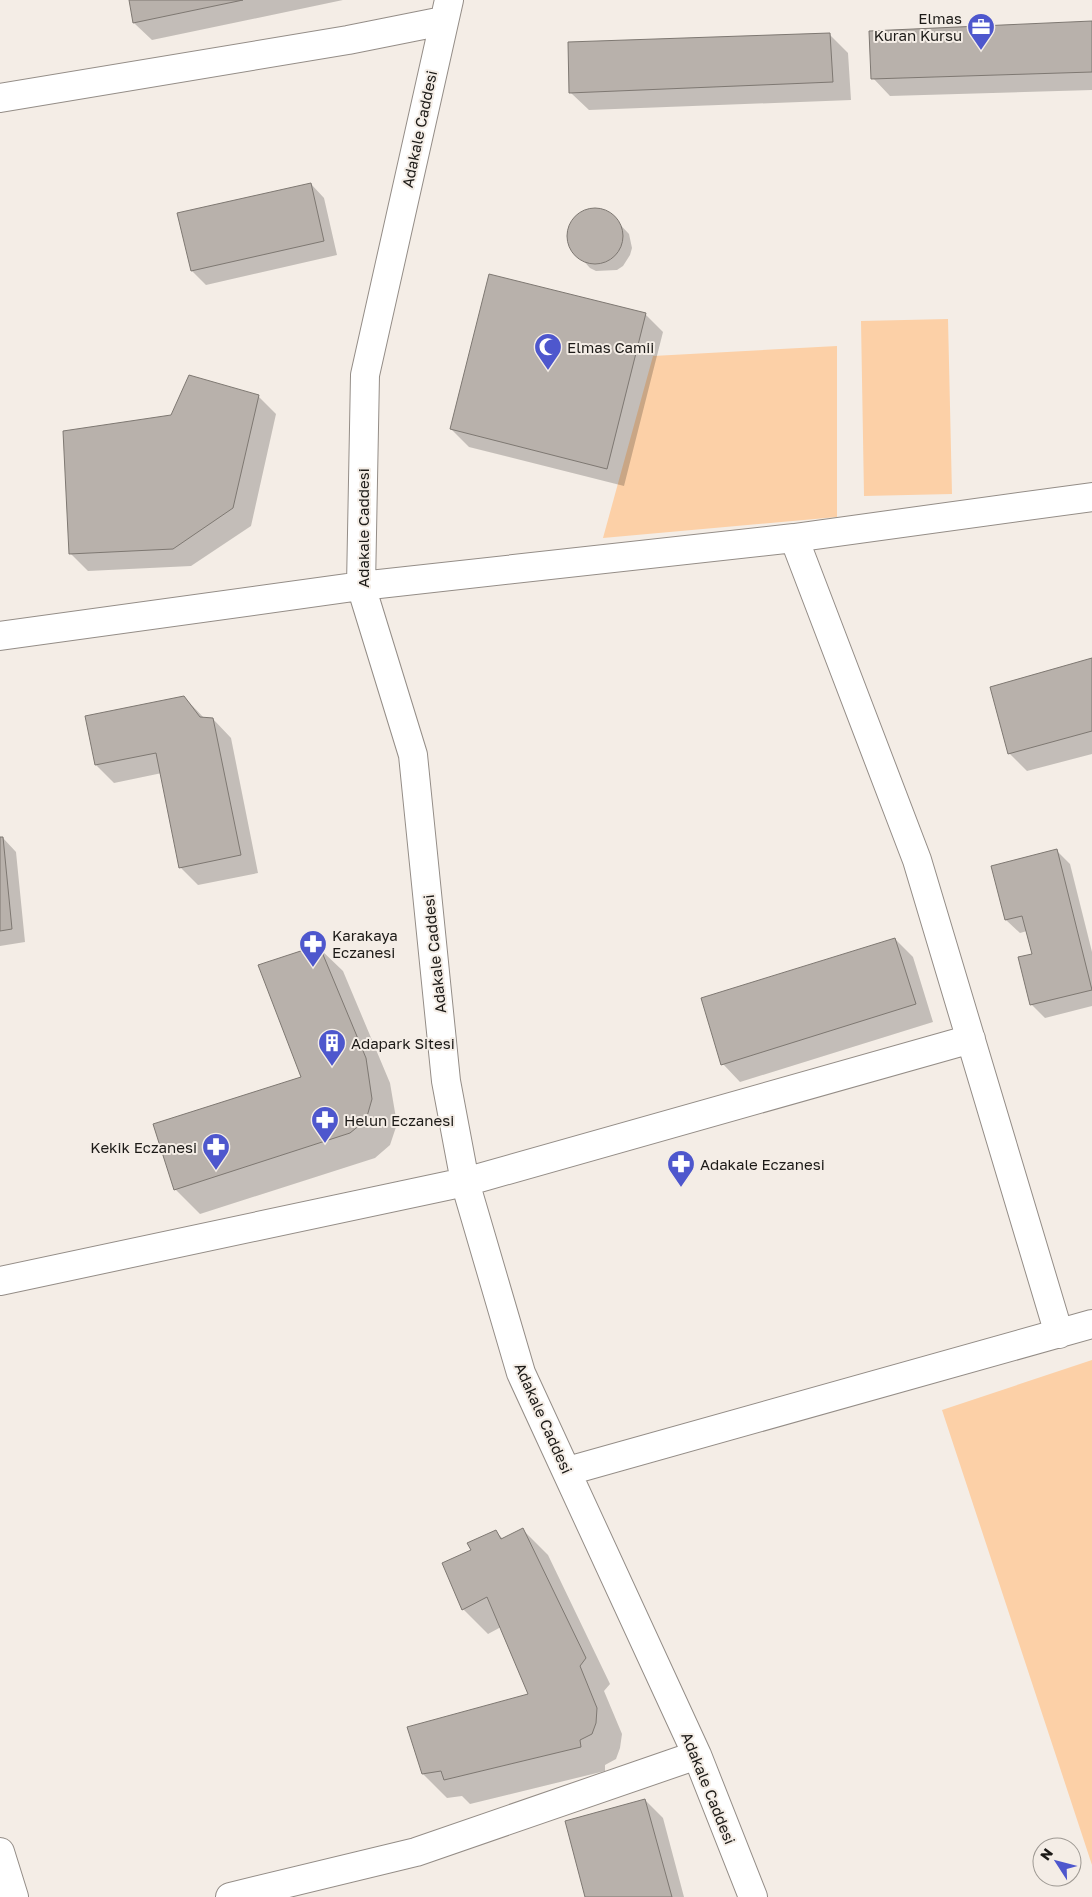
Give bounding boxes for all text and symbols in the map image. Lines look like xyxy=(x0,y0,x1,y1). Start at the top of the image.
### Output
place label: Elmas Kuran Kursu xyxy=(874,9,962,44)
office icon: Elmas Kuran Kursu xyxy=(966,12,996,51)
street label: Adakale Caddesi xyxy=(398,69,440,189)
mosque icon: Elmas Camii xyxy=(533,332,563,371)
place label: Elmas Camii xyxy=(567,338,654,356)
street label: Adakale Caddesi xyxy=(354,468,372,588)
street label: Adakale Caddesi xyxy=(419,894,449,1014)
place label: Karakaya Eczanesi xyxy=(332,926,398,961)
pharmacy icon: Karakaya Eczanesi xyxy=(298,929,328,968)
building icon: Adapark Sitesi xyxy=(317,1028,347,1067)
place label: Adapark Sitesi xyxy=(351,1034,455,1052)
pharmacy icon: Helun Eczanesi xyxy=(310,1105,340,1144)
place label: Helun Eczanesi xyxy=(344,1111,454,1129)
pharmacy icon: Kekik Eczanesi xyxy=(201,1132,231,1171)
place label: Kekik Eczanesi xyxy=(90,1138,197,1156)
pharmacy icon: Adakale Eczanesi xyxy=(666,1149,696,1188)
place label: Adakale Eczanesi xyxy=(700,1155,825,1173)
street label: Adakale Caddesi xyxy=(512,1360,576,1476)
street label: Adakale Caddesi xyxy=(678,1729,740,1847)
north arrow xyxy=(1032,1837,1082,1887)
text: N xyxy=(1036,1845,1056,1863)

